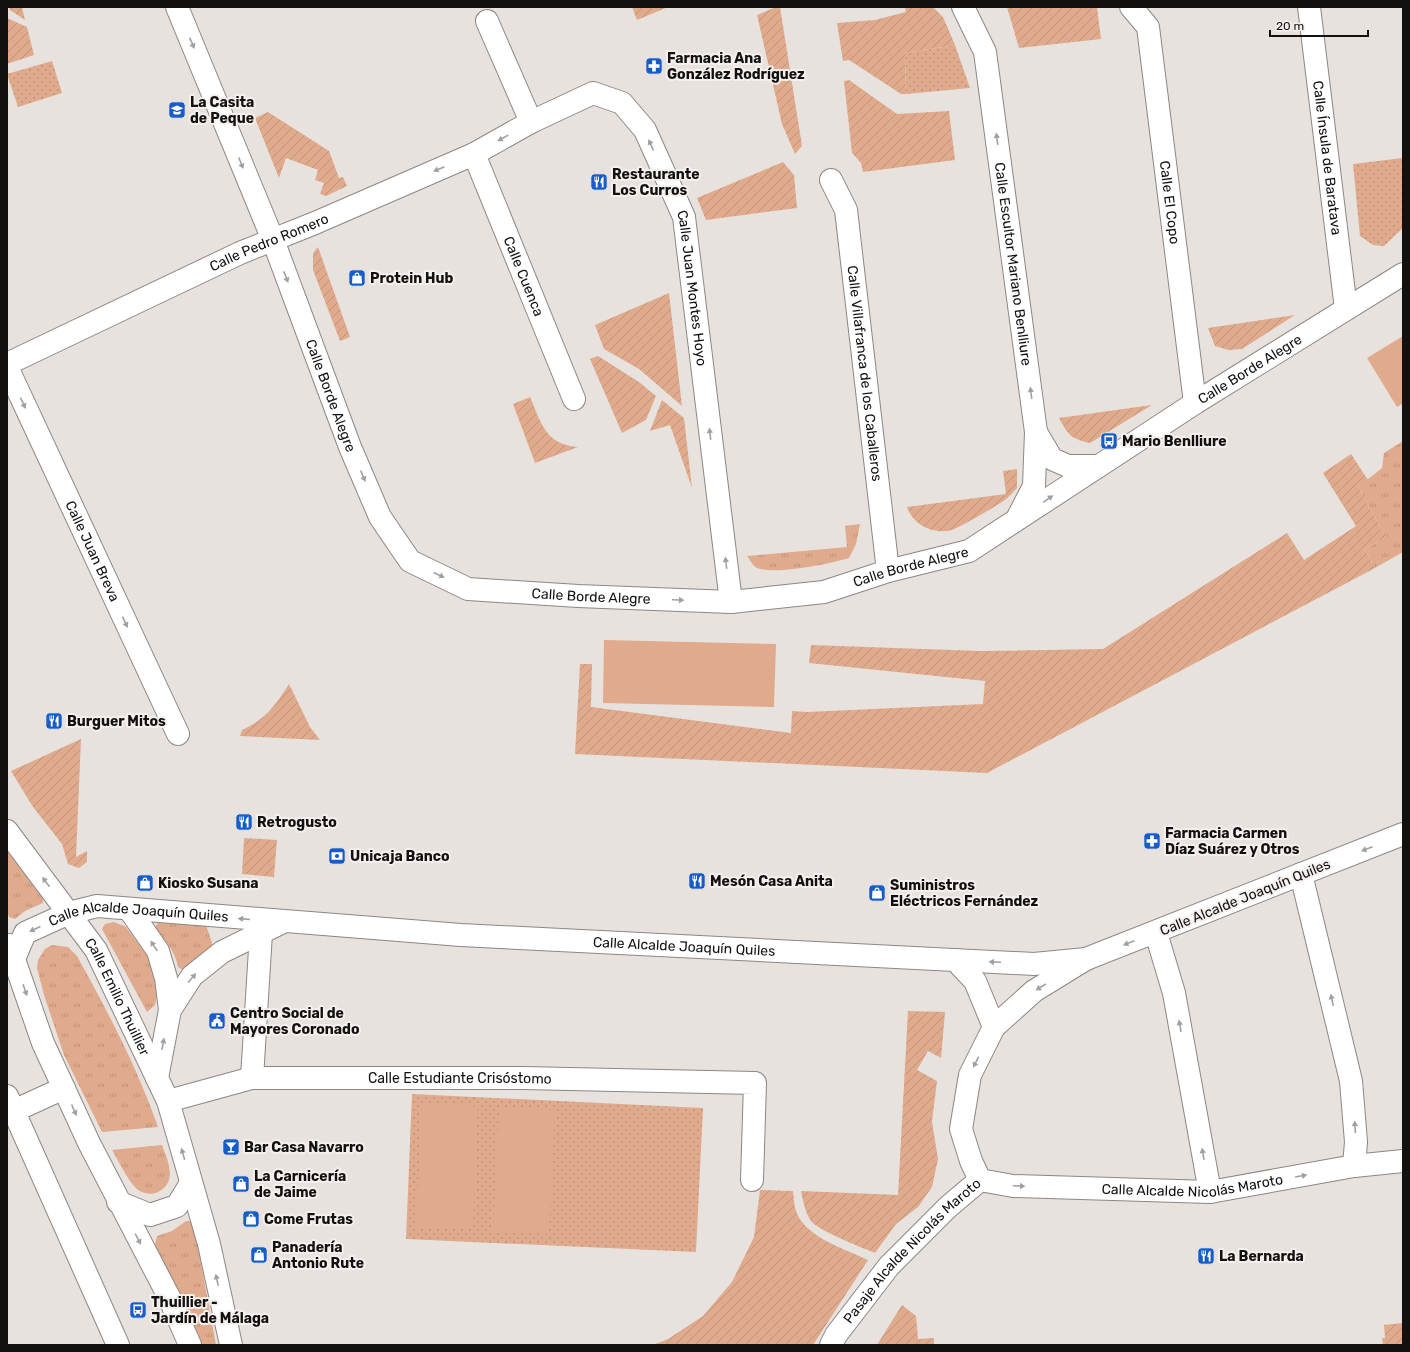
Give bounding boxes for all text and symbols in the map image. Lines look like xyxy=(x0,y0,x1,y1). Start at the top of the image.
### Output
scale bar xyxy=(1270,12,1368,38)
text: 20 m xyxy=(1276,19,1304,33)
one-way arrow xyxy=(188,37,195,49)
place label: Farmacia Ana González Rodríguez xyxy=(667,50,805,83)
pharmacy icon: Farmacia Ana González Rodríguez xyxy=(644,56,664,76)
street label: Calle Ínsula de Baratava xyxy=(1309,80,1345,236)
place label: La Casita de Peque xyxy=(190,94,254,127)
school or university icon: La Casita de Peque xyxy=(167,100,187,120)
one-way arrow xyxy=(994,133,1000,145)
one-way arrow xyxy=(497,135,509,141)
one-way arrow xyxy=(648,139,654,150)
one-way arrow xyxy=(239,158,245,170)
street label: Calle El Copo xyxy=(1156,160,1183,245)
street label: Calle Escultor Mariano Benlliure xyxy=(991,161,1035,367)
place label: Restaurante Los Curros xyxy=(612,166,700,199)
one-way arrow xyxy=(432,167,444,173)
restaurant icon: Restaurante Los Curros xyxy=(589,172,609,192)
street label: Calle Juan Montes Hoyo xyxy=(673,207,710,367)
street label: Calle Pedro Romero xyxy=(207,210,331,275)
street label: Calle Cuenca xyxy=(500,234,547,319)
street label: Calle Villafranca de los Caballeros xyxy=(844,264,886,482)
shop icon: Protein Hub xyxy=(347,268,367,288)
place label: Protein Hub xyxy=(370,270,454,287)
one-way arrow xyxy=(284,271,290,283)
street label: Calle Borde Alegre xyxy=(1195,331,1305,408)
street label: Calle Borde Alegre xyxy=(302,337,359,455)
one-way arrow xyxy=(1028,387,1034,399)
one-way arrow xyxy=(20,397,26,408)
one-way arrow xyxy=(707,428,714,440)
bus stop icon: Mario Benlliure xyxy=(1099,431,1119,451)
place label: Mario Benlliure xyxy=(1122,433,1227,450)
one-way arrow xyxy=(360,471,366,483)
one-way arrow xyxy=(1043,495,1053,503)
street label: Calle Juan Breva xyxy=(61,498,123,604)
street label: Calle Borde Alegre xyxy=(851,543,971,591)
one-way arrow xyxy=(723,557,729,569)
one-way arrow xyxy=(434,572,445,578)
street label: Calle Borde Alegre xyxy=(531,585,651,608)
one-way arrow xyxy=(672,596,684,603)
one-way arrow xyxy=(122,616,129,628)
restaurant icon: Burguer Mitos xyxy=(44,711,64,731)
place label: Burguer Mitos xyxy=(67,713,166,730)
restaurant icon: Retrogusto xyxy=(234,812,254,832)
place label: Retrogusto xyxy=(257,814,337,831)
place label: Farmacia Carmen Díaz Suárez y Otros xyxy=(1165,825,1300,858)
pharmacy icon: Farmacia Carmen Díaz Suárez y Otros xyxy=(1142,831,1162,851)
bank icon: Unicaja Banco xyxy=(327,846,347,866)
one-way arrow xyxy=(1360,846,1372,852)
place label: Unicaja Banco xyxy=(350,848,450,865)
street label: Calle Alcalde Joaquín Quiles xyxy=(1157,855,1333,940)
restaurant icon: Mesón Casa Anita xyxy=(687,871,707,891)
shop icon: Kiosko Susana xyxy=(135,873,155,893)
place label: Mesón Casa Anita xyxy=(710,873,833,890)
place label: Kiosko Susana xyxy=(158,875,259,892)
one-way arrow xyxy=(41,876,50,887)
place label: Suministros Eléctricos Fernández xyxy=(890,877,1039,910)
shop icon: Suministros Eléctricos Fernández xyxy=(867,883,887,903)
street label: Calle Alcalde Joaquín Quiles xyxy=(46,898,229,930)
one-way arrow xyxy=(238,915,250,922)
one-way arrow xyxy=(29,926,40,932)
street label: Calle Alcalde Joaquín Quiles xyxy=(593,934,776,960)
street label: Calle Emilio Thuillier xyxy=(81,935,153,1059)
one-way arrow xyxy=(1122,940,1134,946)
one-way arrow xyxy=(150,941,158,951)
one-way arrow xyxy=(988,959,1001,965)
one-way arrow xyxy=(187,973,196,983)
one-way arrow xyxy=(1036,983,1046,991)
one-way arrow xyxy=(22,984,28,996)
one-way arrow xyxy=(1329,993,1335,1005)
place label: Centro Social de Mayores Coronado xyxy=(230,1005,359,1038)
public building icon: Centro Social de Mayores Coronado xyxy=(207,1011,227,1031)
one-way arrow xyxy=(1177,1020,1183,1032)
one-way arrow xyxy=(161,1038,167,1050)
one-way arrow xyxy=(973,1056,980,1068)
street label: Calle Estudiante Crisóstomo xyxy=(368,1070,552,1088)
one-way arrow xyxy=(71,1104,77,1115)
one-way arrow xyxy=(1351,1121,1358,1133)
bar icon: Bar Casa Navarro xyxy=(221,1137,241,1157)
place label: Bar Casa Navarro xyxy=(244,1139,364,1156)
one-way arrow xyxy=(180,1148,186,1160)
one-way arrow xyxy=(1199,1148,1205,1160)
place label: La Carnicería de Jaime xyxy=(254,1168,346,1201)
street label: Calle Alcalde Nicolás Maroto xyxy=(1101,1171,1284,1201)
one-way arrow xyxy=(1295,1172,1307,1178)
shop icon: La Carnicería de Jaime xyxy=(231,1174,251,1194)
street label: Pasaje Alcalde Nicolás Maroto xyxy=(840,1175,984,1327)
one-way arrow xyxy=(1013,1183,1025,1190)
shop icon: Come Frutas xyxy=(241,1209,261,1229)
place label: Come Frutas xyxy=(264,1211,353,1228)
one-way arrow xyxy=(135,1233,141,1244)
place label: Panadería Antonio Rute xyxy=(272,1239,364,1272)
shop icon: Panadería Antonio Rute xyxy=(249,1245,269,1265)
restaurant icon: La Bernarda xyxy=(1196,1246,1216,1266)
place label: La Bernarda xyxy=(1219,1248,1304,1265)
one-way arrow xyxy=(213,1273,219,1286)
place label: Thuillier - Jardín de Málaga xyxy=(151,1294,269,1327)
bus stop icon: Thuillier - Jardín de Málaga xyxy=(128,1300,148,1320)

